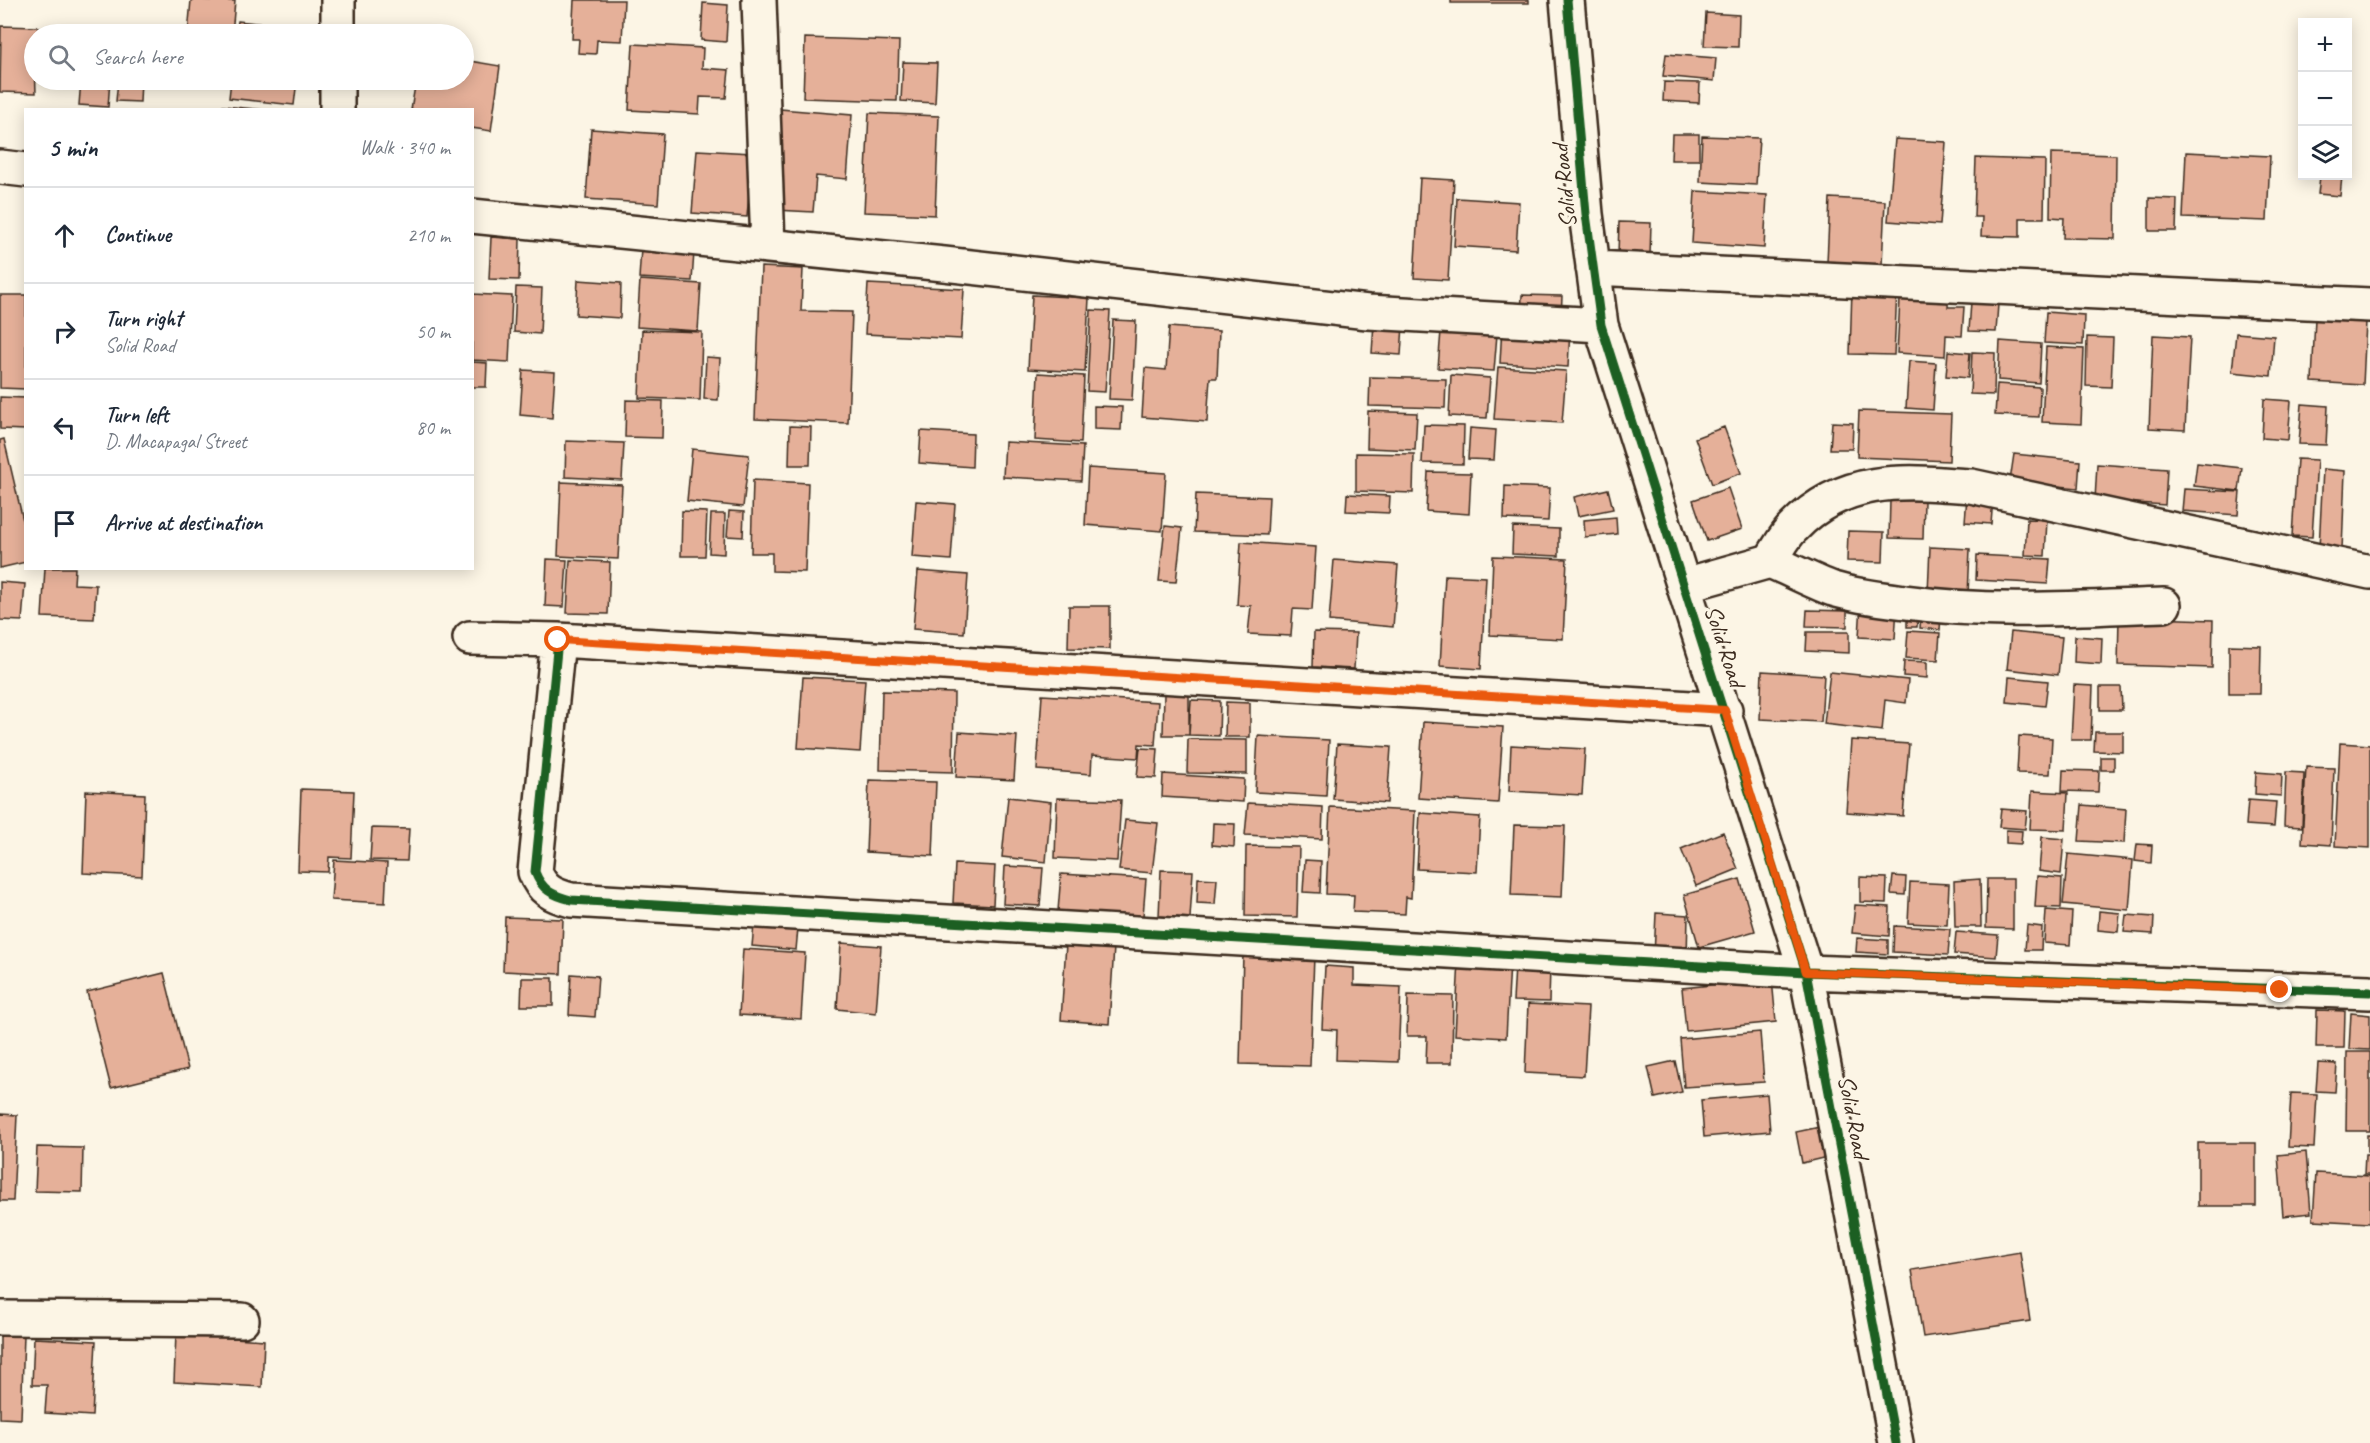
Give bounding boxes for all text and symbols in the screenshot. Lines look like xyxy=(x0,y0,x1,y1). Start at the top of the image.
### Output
map controls xyxy=(2298,18,2352,180)
button: + xyxy=(2298,18,2352,72)
search box xyxy=(24,24,474,90)
icon: search xyxy=(45,41,78,74)
text: Search here xyxy=(93,43,183,71)
button: − xyxy=(2298,72,2352,126)
button: layers xyxy=(2298,126,2352,180)
text: 5 min xyxy=(48,131,97,164)
text: Walk · 340 m xyxy=(360,135,450,160)
street label: Solid Road xyxy=(1544,139,1583,229)
icon: ahead xyxy=(48,219,81,252)
text: Continue xyxy=(105,221,171,249)
text: 210 m xyxy=(407,223,450,248)
text: Turn right xyxy=(105,305,182,333)
icon: right xyxy=(48,315,81,348)
text: 50 m xyxy=(416,319,450,344)
text: Solid Road xyxy=(105,333,175,358)
text: Turn left xyxy=(105,401,169,429)
icon: left xyxy=(48,411,81,444)
text: 80 m xyxy=(416,415,450,440)
text: D. Macapagal Street xyxy=(105,429,247,454)
icon: arrive xyxy=(48,507,81,540)
text: Arrive at destination xyxy=(105,509,262,537)
street label: Solid Road xyxy=(1698,601,1753,694)
route start xyxy=(544,626,570,652)
route end xyxy=(2266,976,2292,1002)
street label: Solid Road xyxy=(1831,1073,1877,1165)

